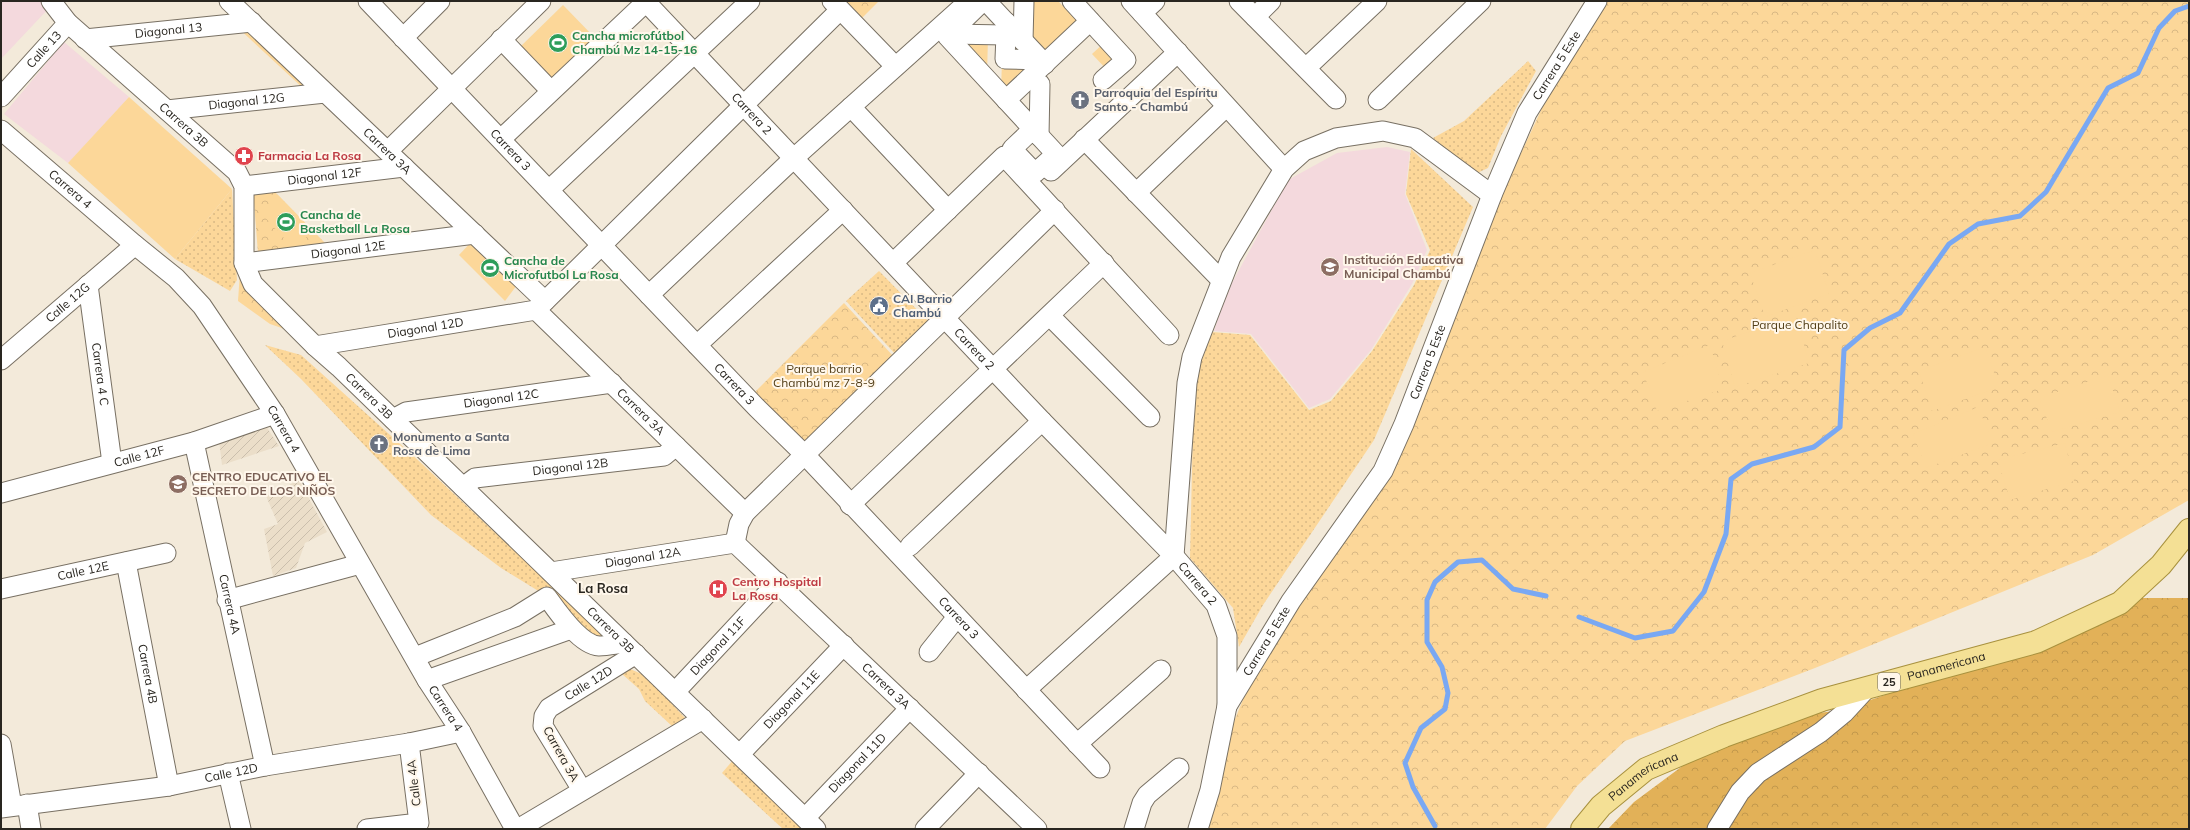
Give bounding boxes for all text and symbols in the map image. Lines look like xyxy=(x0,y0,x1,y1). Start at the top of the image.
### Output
street label: Diagonal 13 xyxy=(134,19,203,41)
street label: Calle 13 xyxy=(23,28,64,71)
place label: Cancha microfútbol Chambú Mz 14-15-16 xyxy=(572,28,697,57)
street label: Carrera 5 Este xyxy=(1529,28,1583,103)
sports icon: Cancha microfútbol Chambú Mz 14-15-16 xyxy=(547,32,569,54)
place label: Parroquia del Espíritu Santo - Chambú xyxy=(1094,85,1218,114)
street label: Diagonal 12G xyxy=(208,89,285,112)
street label: Carrera 2 xyxy=(728,89,775,137)
church icon: Parroquia del Espíritu Santo - Chambú xyxy=(1069,89,1091,111)
street label: Carrera 3B xyxy=(156,99,212,150)
street label: Carrera 3A xyxy=(360,124,415,177)
street label: Carrera 3 xyxy=(487,126,534,174)
pharmacy icon: Farmacia La Rosa xyxy=(233,145,255,167)
place label: Farmacia La Rosa xyxy=(258,148,361,163)
street label: Diagonal 12F xyxy=(286,164,363,188)
street label: Carrera 4 xyxy=(46,166,95,212)
place label: Cancha de Basketball La Rosa xyxy=(300,207,410,236)
sports icon: Cancha de Basketball La Rosa xyxy=(275,211,297,233)
street label: Diagonal 12E xyxy=(310,237,386,262)
place label: Institución Educativa Municipal Chambú xyxy=(1344,252,1463,281)
place label: Cancha de Microfutbol La Rosa xyxy=(504,253,619,282)
school or university icon: Institución Educativa Municipal Chambú xyxy=(1319,256,1341,278)
sports icon: Cancha de Microfutbol La Rosa xyxy=(479,257,501,279)
street label: Calle 12G xyxy=(42,279,93,326)
place label: CAI Barrio Chambú xyxy=(893,291,952,320)
public building icon: CAI Barrio Chambú xyxy=(868,295,890,317)
street label: Diagonal 12D xyxy=(386,314,465,341)
park label: Parque Chapalito xyxy=(1752,317,1848,332)
street label: Carrera 5 Este xyxy=(1406,322,1448,401)
street label: Carrera 2 xyxy=(951,325,998,373)
street label: Carrera 4 C xyxy=(89,342,112,407)
street label: Carrera 3 xyxy=(711,360,758,408)
park label: Parque barrio Chambú mz 7-8-9 xyxy=(773,361,875,390)
street label: Carrera 3B xyxy=(342,369,396,422)
street label: Diagonal 12C xyxy=(463,385,540,411)
street label: Carrera 3A xyxy=(614,385,668,438)
street label: Carrera 4 xyxy=(264,402,303,455)
place label: Monumento a Santa Rosa de Lima xyxy=(393,429,510,458)
church icon: Monumento a Santa Rosa de Lima xyxy=(368,433,390,455)
street label: Calle 12F xyxy=(112,442,166,470)
street label: Diagonal 12B xyxy=(532,455,609,478)
place label: CENTRO EDUCATIVO EL SECRETO DE LOS NIÑOS xyxy=(192,469,336,498)
school or university icon: CENTRO EDUCATIVO EL SECRETO DE LOS NIÑOS xyxy=(167,473,189,495)
street label: Diagonal 12A xyxy=(604,544,682,570)
street label: Calle 12E xyxy=(56,558,110,583)
street label: Carrera 2 xyxy=(1175,558,1221,608)
street label: Carrera 4A xyxy=(216,573,244,636)
place label: Centro Hospital La Rosa xyxy=(732,574,821,603)
hospital icon: Centro Hospital La Rosa xyxy=(707,578,729,600)
district label: La Rosa xyxy=(578,580,628,596)
street label: Carrera 3 xyxy=(936,593,982,642)
street label: Carrera 3B xyxy=(584,603,638,656)
street label: Carrera 5 Este xyxy=(1239,603,1293,678)
street label: Diagonal 11F xyxy=(687,613,749,678)
street label: Carrera 4B xyxy=(135,643,161,705)
street label: Panamericana xyxy=(1905,648,1987,684)
street label: Carrera 3A xyxy=(859,659,914,712)
street label: Calle 12D xyxy=(561,662,615,704)
street label: Diagonal 11E xyxy=(760,667,823,732)
road number: 25 xyxy=(1878,673,1900,691)
street label: Carrera 4 xyxy=(425,682,467,734)
street label: Carrera 3A xyxy=(540,723,583,784)
street label: Diagonal 11D xyxy=(825,730,889,796)
street label: Panamericana xyxy=(1605,748,1680,804)
street label: Calle 4A xyxy=(403,759,424,807)
street label: Calle 12D xyxy=(203,760,259,785)

